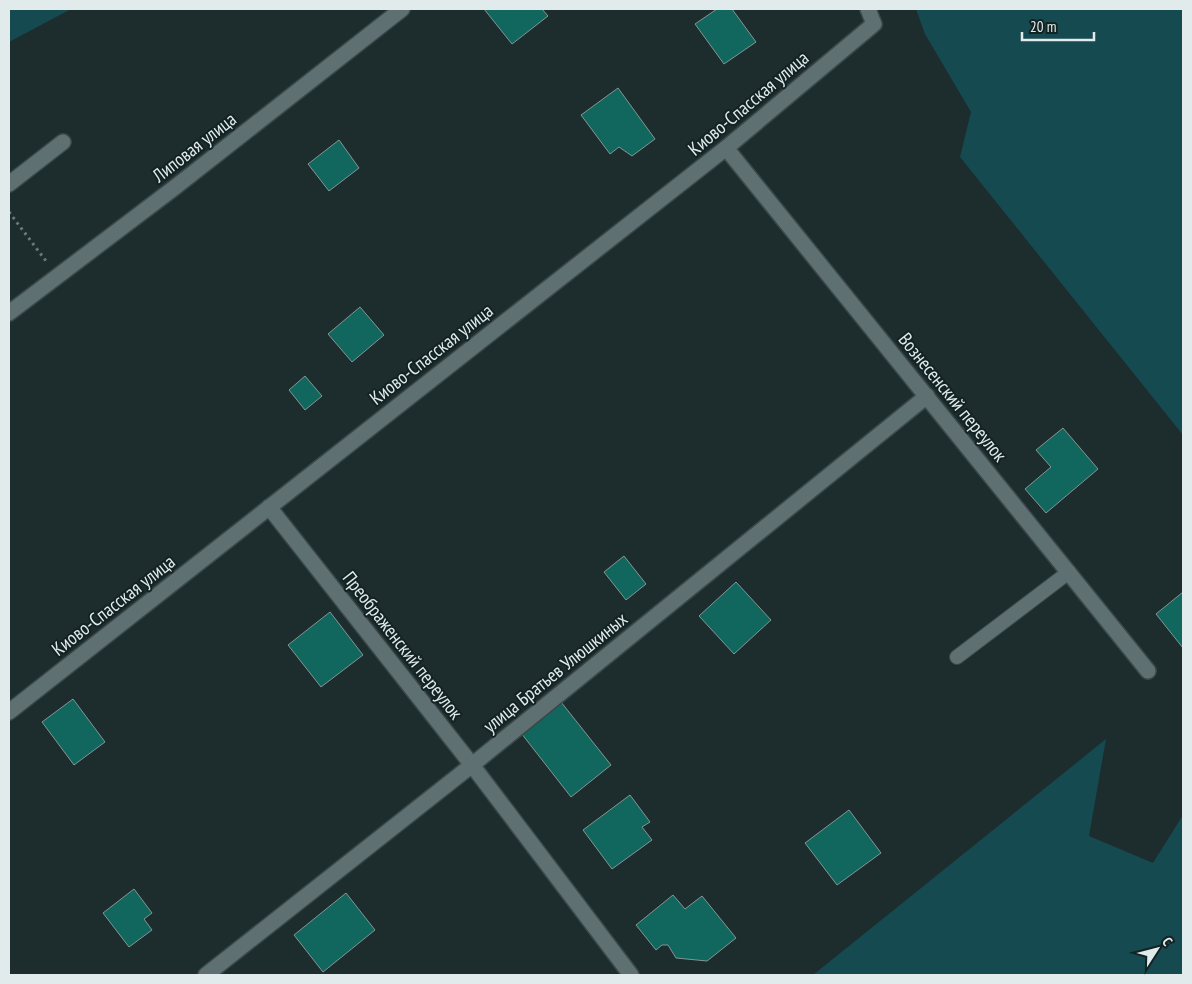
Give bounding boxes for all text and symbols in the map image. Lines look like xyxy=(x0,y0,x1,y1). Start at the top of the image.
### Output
scale bar xyxy=(1022,10,1094,42)
text: 20 m xyxy=(1030,17,1056,36)
street label: Киово-Спасская улица xyxy=(683,46,813,160)
street label: Липовая улица xyxy=(147,107,241,188)
street label: Киово-Спасская улица xyxy=(364,298,498,410)
street label: Вознесенский переулок xyxy=(894,328,1013,467)
street label: Киово-Спасская улица xyxy=(46,549,180,661)
street label: Преображенский переулок xyxy=(338,566,469,724)
street label: улица Братьев Улюшкиных xyxy=(478,606,632,738)
north arrow xyxy=(1132,924,1182,974)
text: С xyxy=(1158,933,1177,950)

